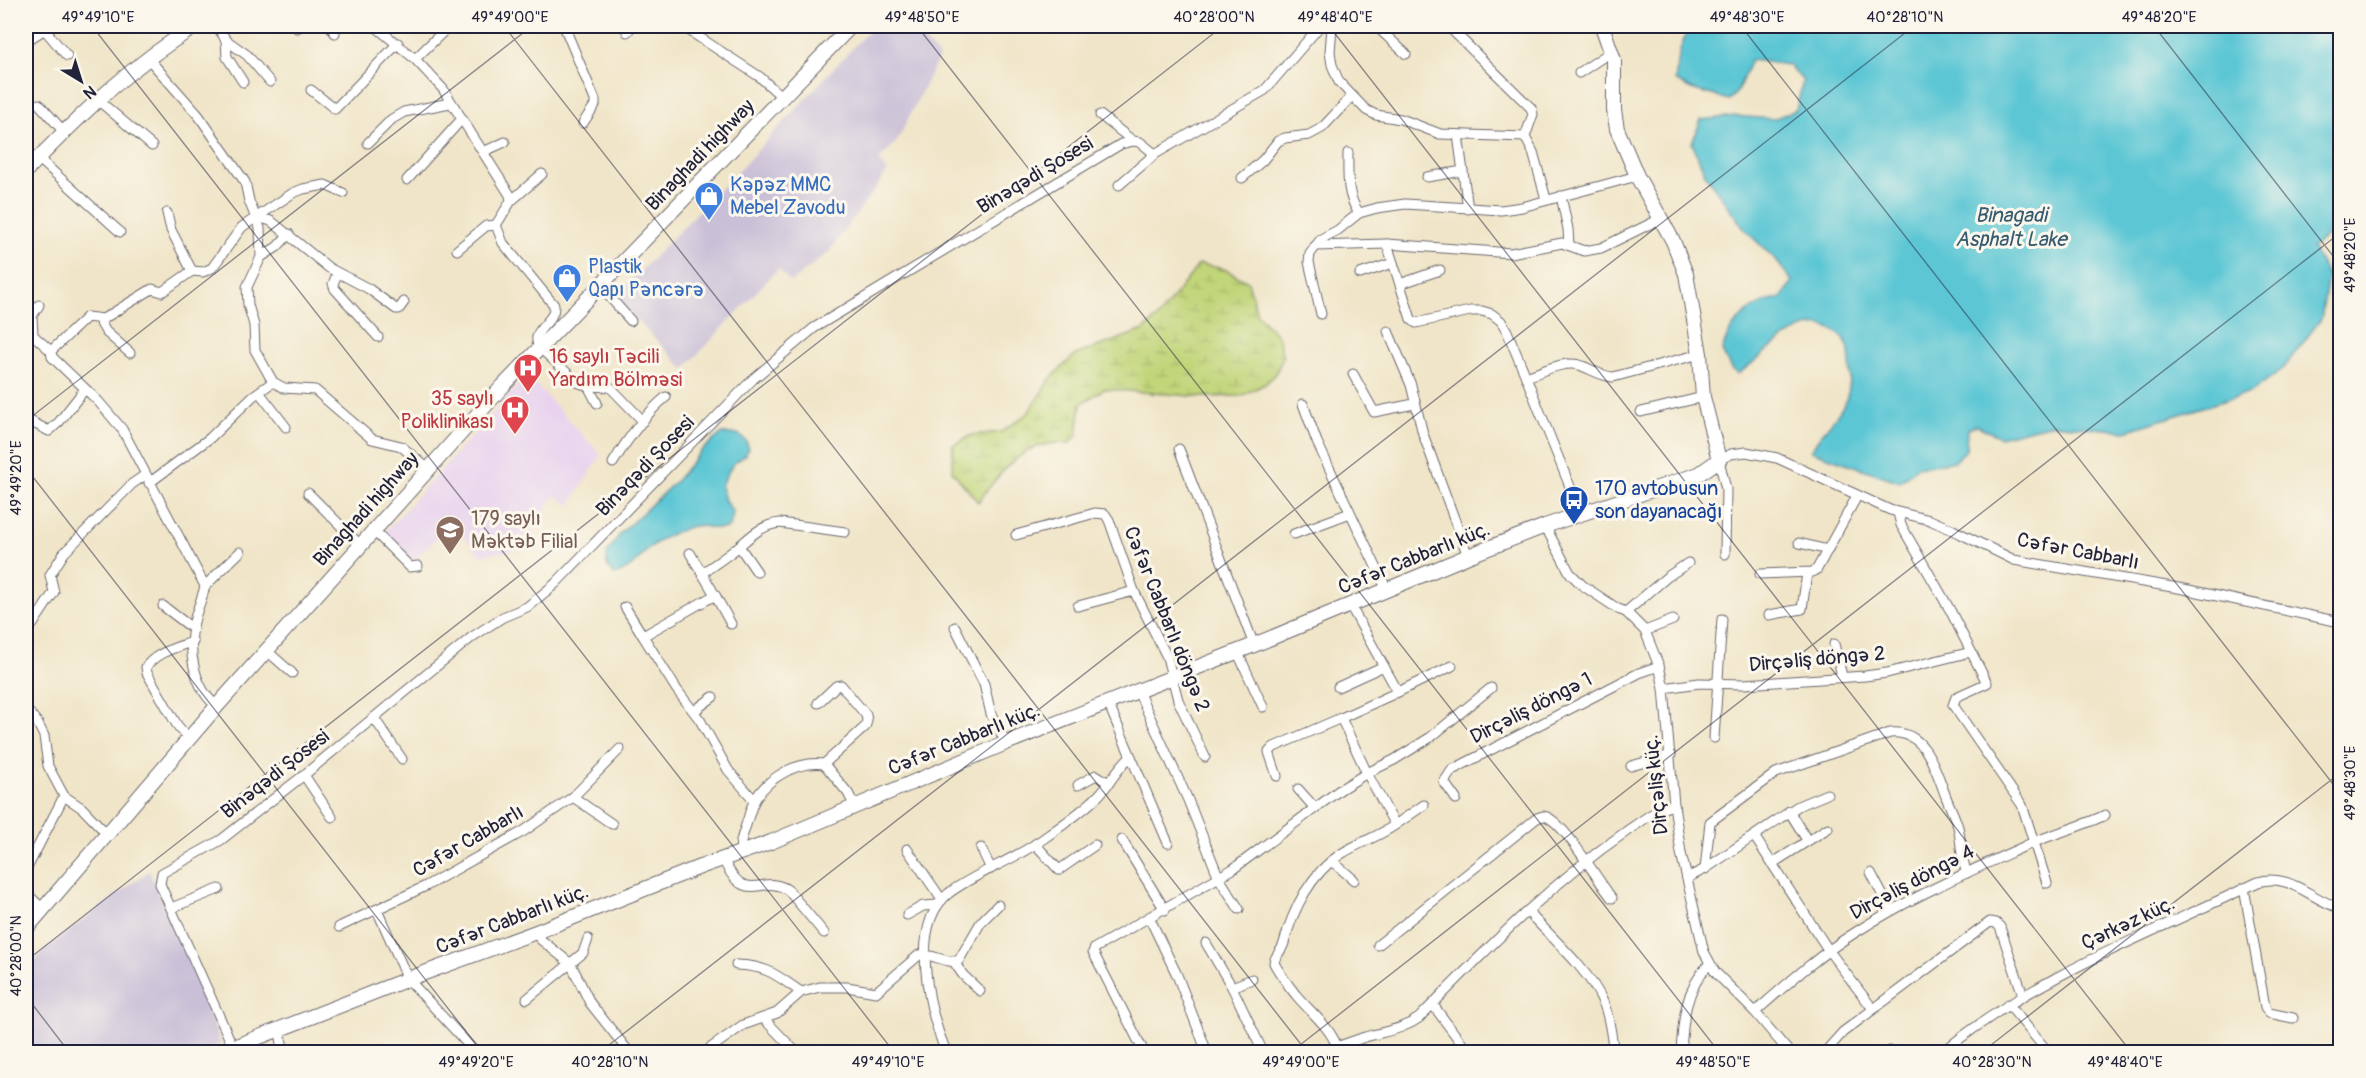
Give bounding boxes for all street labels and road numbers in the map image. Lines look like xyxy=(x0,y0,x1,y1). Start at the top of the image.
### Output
street label: Binaghadi highway xyxy=(640,93,760,216)
street label: Binəqədi Şosesi xyxy=(972,131,1098,219)
street label: Binəqədi Şosesi xyxy=(591,410,699,522)
street label: Binaghadi highway xyxy=(308,446,424,572)
street label: Cəfər Cabbarlı küç. xyxy=(1334,516,1494,600)
street label: Cəfər Cabbarlı döngə 2 xyxy=(1118,523,1216,715)
street label: Cəfər Cabbarlı xyxy=(2015,527,2141,575)
street label: Dirçəliş döngə 2 xyxy=(1748,641,1886,677)
street label: Dirçəliş döngə 1 xyxy=(1466,667,1596,749)
street label: Cəfər Cabbarlı küç. xyxy=(884,697,1044,781)
street label: Binəqədi Şosesi xyxy=(216,724,334,824)
street label: Dirçəliş küç. xyxy=(1638,734,1674,836)
street label: Cəfər Cabbarlı xyxy=(408,799,528,883)
street label: Dirçəliş döngə 4 xyxy=(1846,839,1979,925)
street label: Cəfər Cabbarlı küç. xyxy=(432,878,592,960)
street label: Çərkəz küç. xyxy=(2077,890,2179,956)

